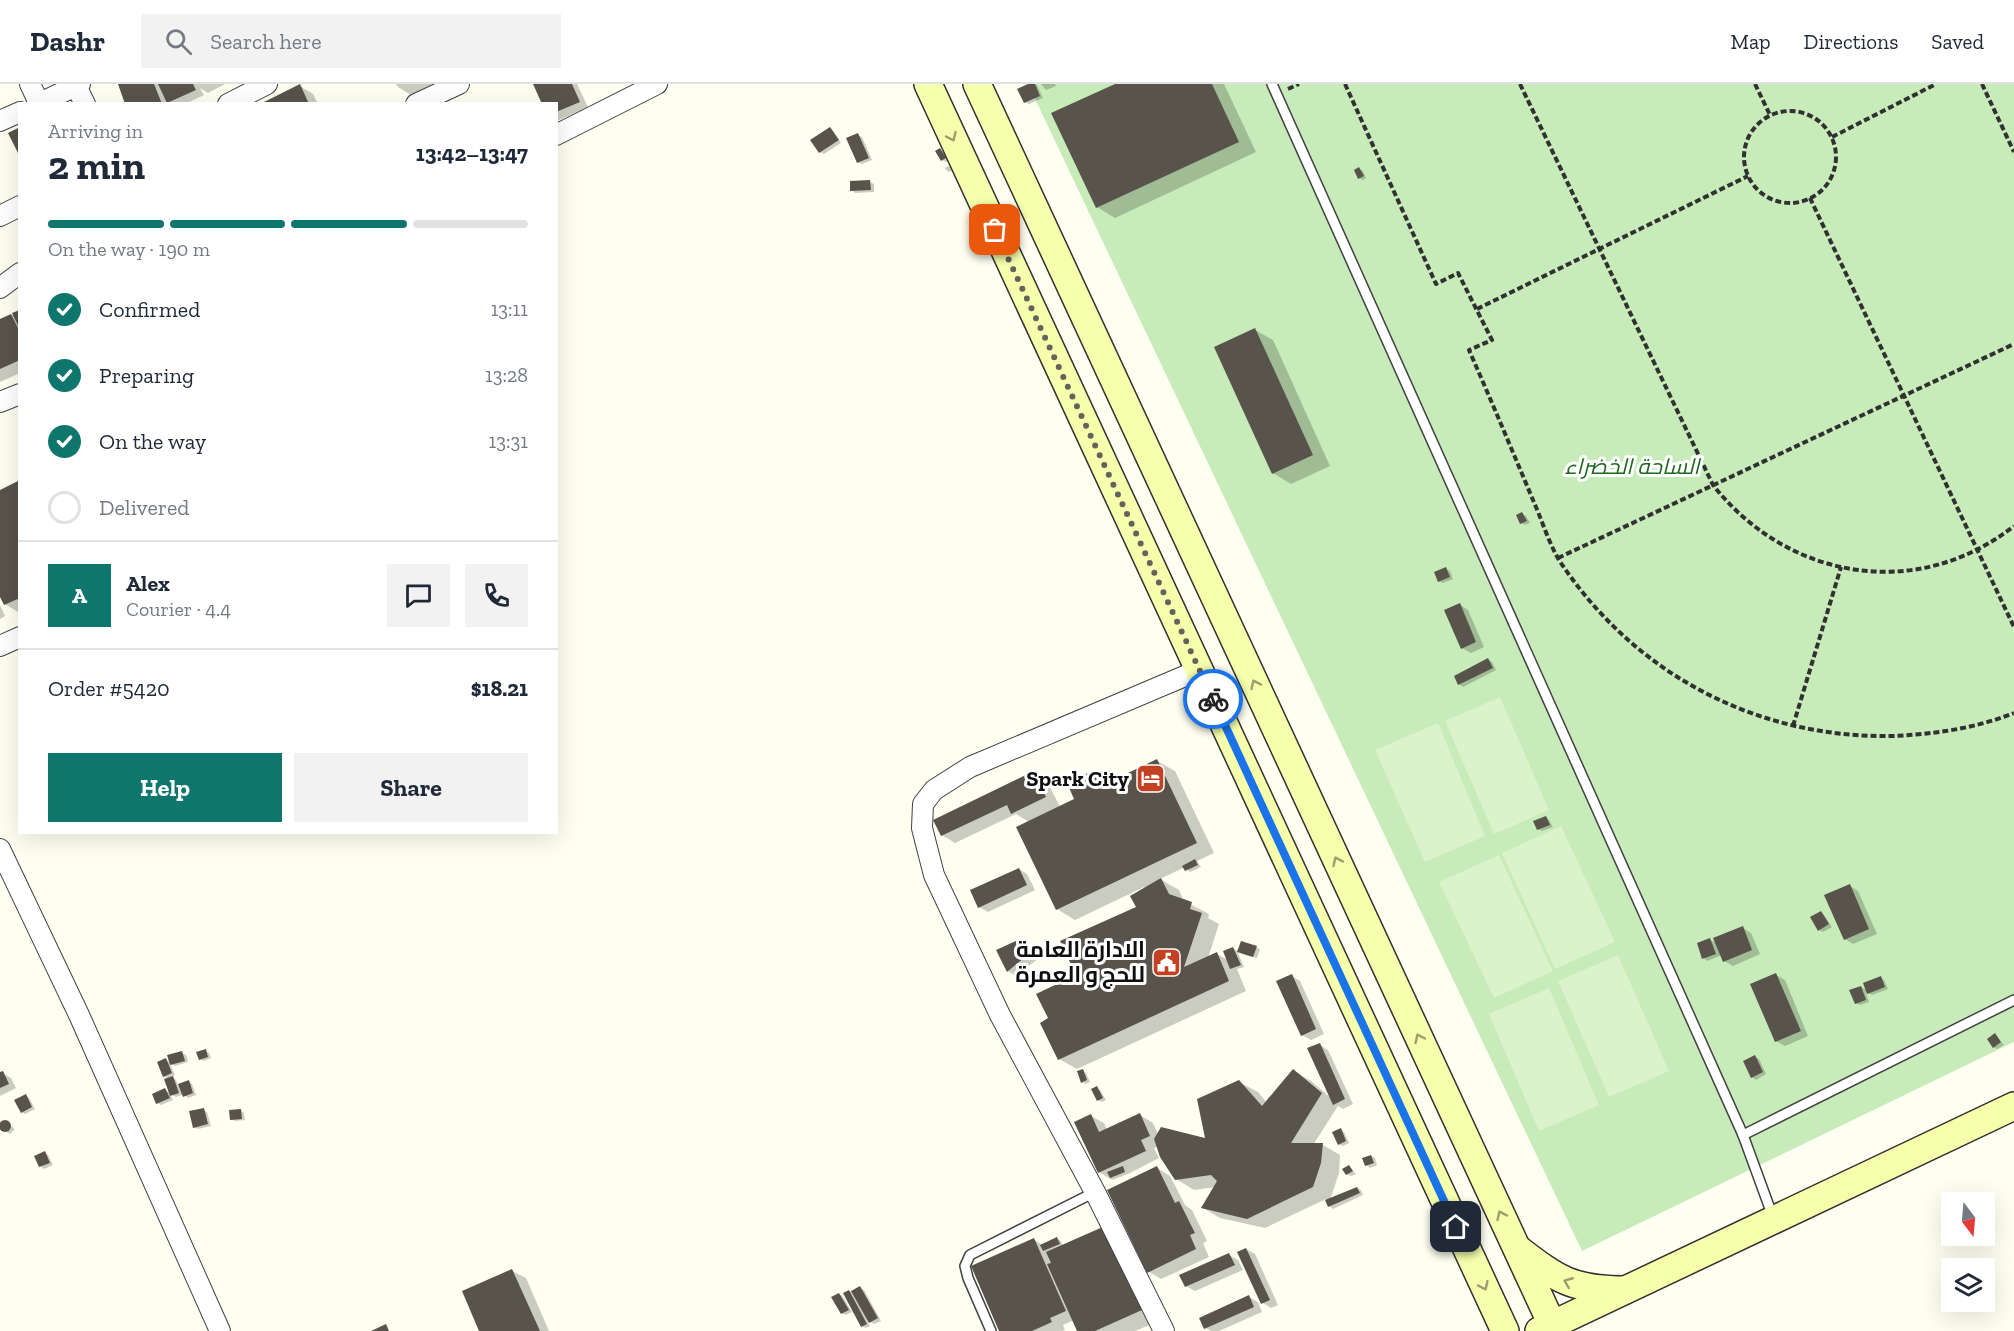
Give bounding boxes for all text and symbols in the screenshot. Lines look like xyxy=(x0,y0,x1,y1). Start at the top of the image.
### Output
search box xyxy=(141,14,561,68)
text: Dashr xyxy=(30,25,105,58)
icon: search xyxy=(162,25,195,58)
text: Search here xyxy=(210,28,322,55)
text: Map xyxy=(1731,29,1771,54)
text: Directions xyxy=(1804,29,1898,54)
text: Saved xyxy=(1931,29,1984,54)
text: Arriving in xyxy=(48,119,143,143)
one-way arrow xyxy=(945,131,957,142)
text: 13:42–13:47 xyxy=(416,140,528,167)
text: 2 min xyxy=(48,142,145,189)
pin xyxy=(969,204,1020,255)
icon: bag xyxy=(978,213,1011,246)
text: On the way · 190 m xyxy=(48,237,210,261)
icon: check xyxy=(48,293,81,326)
text: Confirmed xyxy=(99,296,200,323)
text: 13:11 xyxy=(491,297,528,321)
icon: check xyxy=(48,359,81,392)
text: Preparing xyxy=(99,362,194,389)
text: 13:28 xyxy=(485,363,528,387)
icon: check xyxy=(48,425,81,458)
text: On the way xyxy=(99,428,206,455)
text: 13:31 xyxy=(489,429,528,453)
park label: الساحة الخضراء xyxy=(1565,453,1702,480)
text: Delivered xyxy=(99,494,189,521)
button: chat xyxy=(387,564,450,627)
button: phone xyxy=(465,564,528,627)
text: Alex xyxy=(126,570,170,597)
text: A xyxy=(72,582,87,609)
text: Courier · 4.4 xyxy=(126,597,231,621)
courier xyxy=(1183,669,1243,729)
text: Order #5420 xyxy=(48,675,170,702)
text: $18.21 xyxy=(471,675,528,702)
one-way arrow xyxy=(1250,680,1262,691)
icon: bike xyxy=(1197,683,1230,716)
button: Help xyxy=(48,753,282,822)
button: Share xyxy=(294,753,528,822)
hotel icon: Spark City xyxy=(1134,762,1166,794)
place label: Spark City xyxy=(1026,765,1129,792)
one-way arrow xyxy=(1332,856,1344,867)
place label: الادارة العامة للحج و العمرة xyxy=(1015,936,1145,989)
public building icon: الادارة العامة للحج و العمرة xyxy=(1150,946,1182,978)
one-way arrow xyxy=(1414,1033,1426,1044)
north arrow xyxy=(1941,1192,1995,1246)
map controls xyxy=(1941,1192,1995,1312)
pin xyxy=(1430,1201,1481,1252)
icon: home xyxy=(1439,1210,1472,1243)
one-way arrow xyxy=(1496,1210,1508,1221)
button: layers xyxy=(1941,1258,1995,1312)
one-way arrow xyxy=(1564,1277,1575,1289)
one-way arrow xyxy=(1477,1280,1489,1291)

